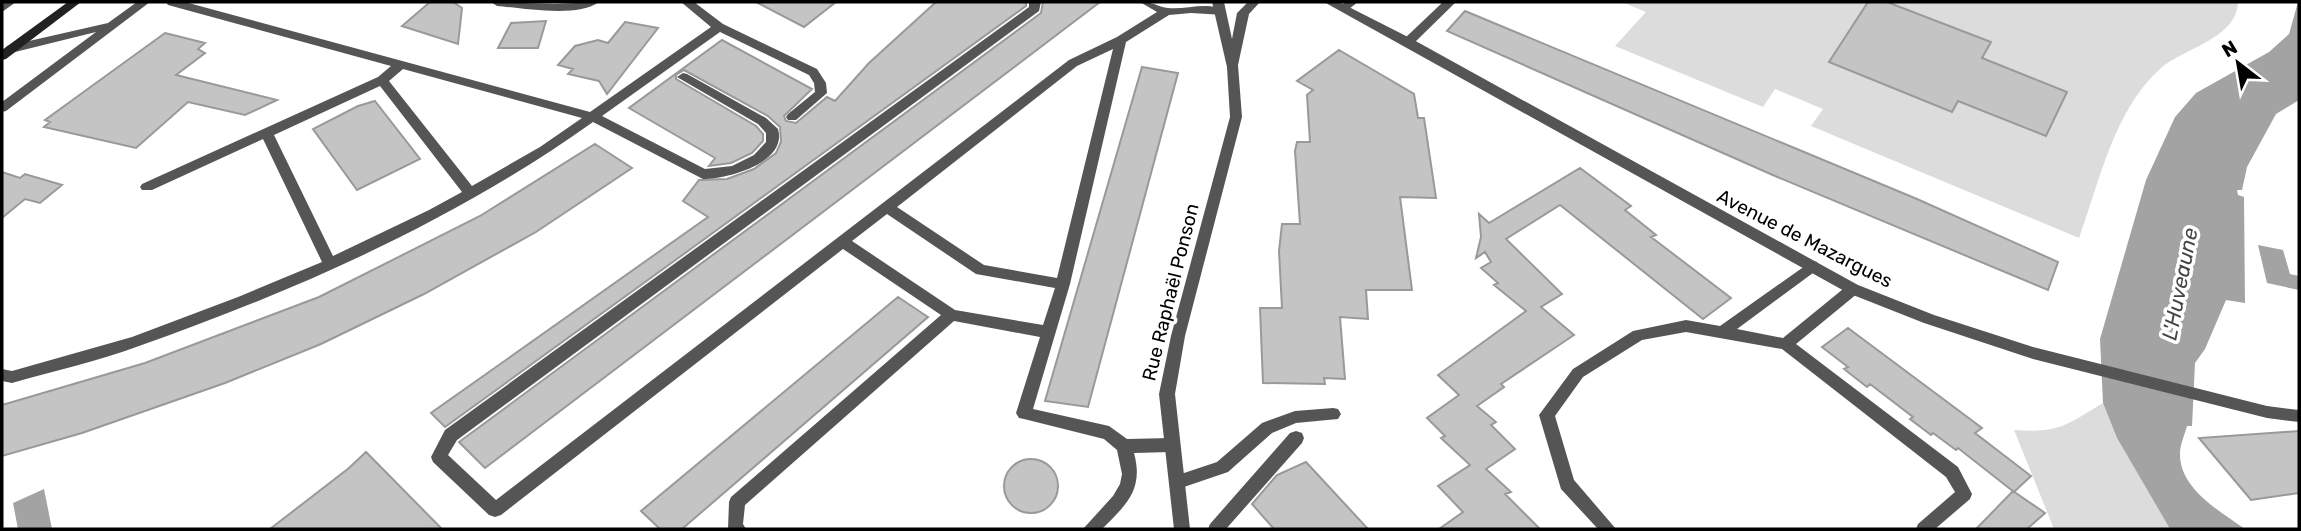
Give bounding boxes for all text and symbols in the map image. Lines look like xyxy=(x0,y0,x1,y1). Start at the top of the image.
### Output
north arrow xyxy=(2203,28,2273,98)
text: N xyxy=(2218,35,2241,62)
street label: Avenue de Mazargues xyxy=(1713,184,1896,293)
street label: Rue Raphaël Ponson xyxy=(1137,201,1204,383)
water label: L'Huveaune xyxy=(2156,225,2203,342)

